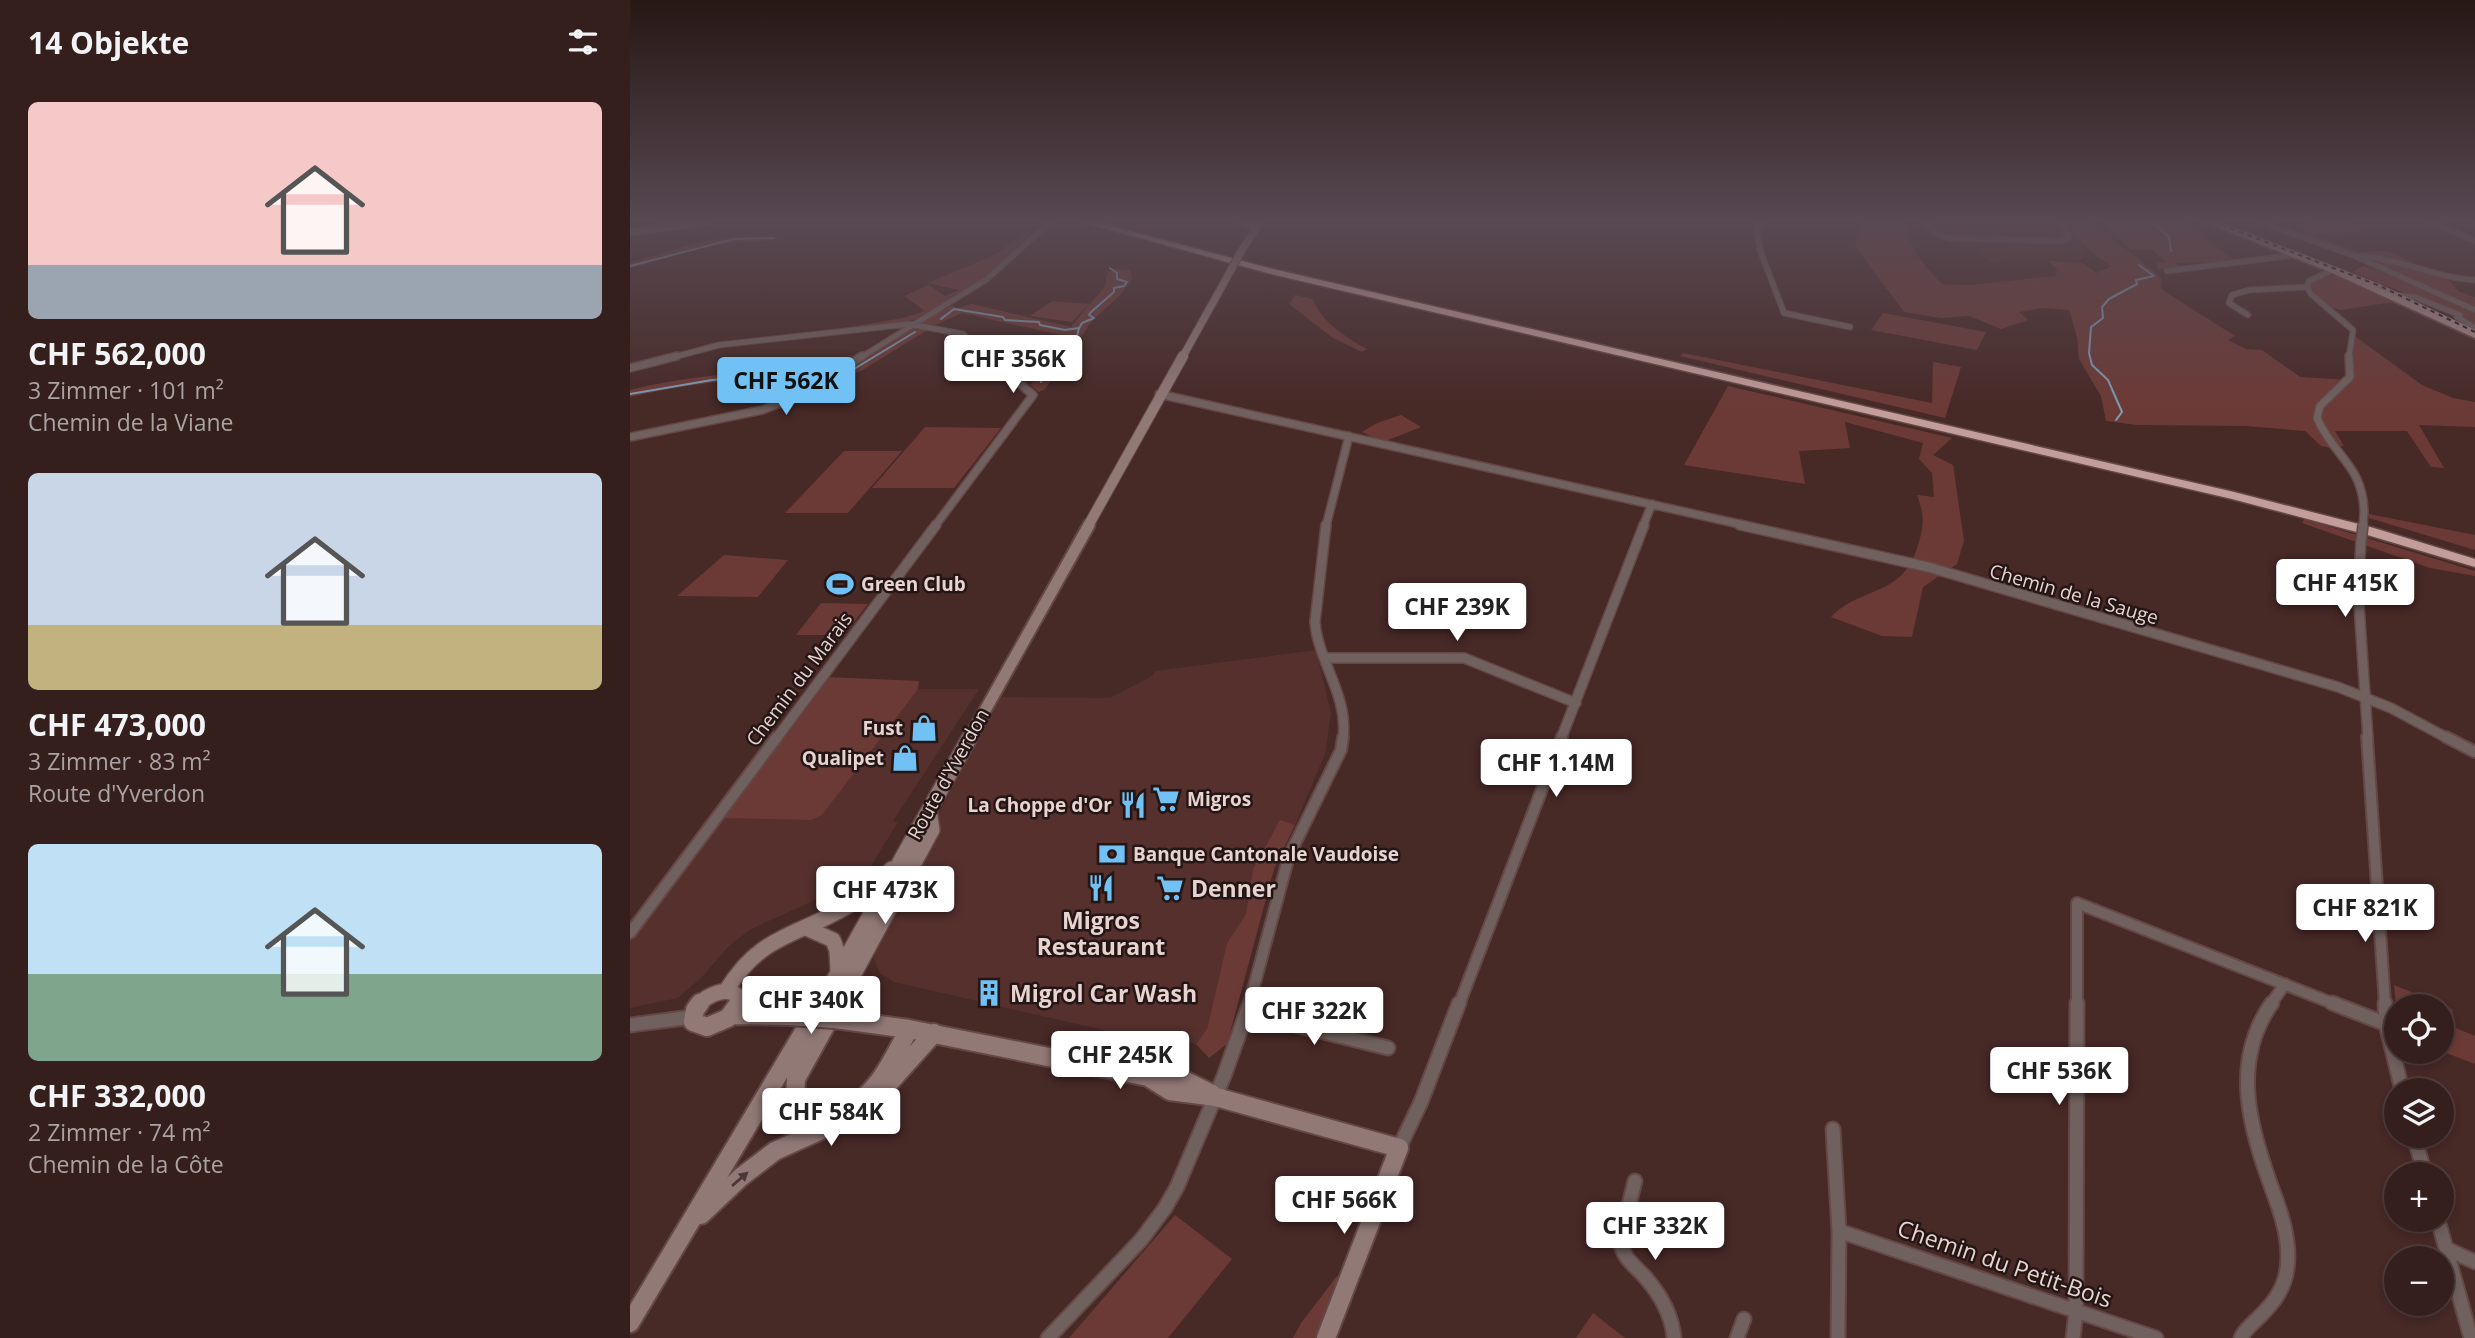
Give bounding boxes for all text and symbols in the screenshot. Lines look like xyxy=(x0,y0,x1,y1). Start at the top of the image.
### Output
text: 14 Objekte xyxy=(28,22,189,63)
icon: filters xyxy=(564,23,602,61)
icon: home xyxy=(252,147,378,273)
text: CHF 562,000 xyxy=(28,333,206,374)
pin: CHF 356K xyxy=(941,336,1085,395)
text: CHF 356K xyxy=(960,342,1066,374)
pin: CHF 562K xyxy=(714,358,858,417)
text: CHF 562K xyxy=(733,364,839,396)
text: 3 Zimmer · 101 m² xyxy=(28,374,224,406)
text: Chemin de la Viane xyxy=(28,406,234,438)
icon: home xyxy=(252,518,378,644)
street label: Chemin de la Sauge xyxy=(1987,557,2161,631)
pin: CHF 415K xyxy=(2273,560,2417,619)
text: CHF 415K xyxy=(2292,566,2398,598)
sports icon: Green Club xyxy=(825,569,855,599)
place label: Green Club xyxy=(861,571,966,597)
pin: CHF 239K xyxy=(1385,584,1529,643)
text: CHF 239K xyxy=(1404,590,1510,622)
street label: Chemin du Marais xyxy=(740,607,858,751)
text: CHF 473,000 xyxy=(28,704,206,745)
street label: Route d'Yverdon xyxy=(901,704,995,844)
shop icon: Fust xyxy=(909,713,939,743)
place label: Fust xyxy=(862,715,903,741)
pin: CHF 1.14M xyxy=(1476,740,1636,799)
shop icon: Qualipet xyxy=(890,743,920,773)
text: 3 Zimmer · 83 m² xyxy=(28,745,211,777)
place label: Qualipet xyxy=(802,745,884,771)
text: CHF 1.14M xyxy=(1497,746,1615,778)
text: Route d'Yverdon xyxy=(28,777,205,809)
supermarket icon: Migros xyxy=(1151,784,1181,814)
place label: Migros xyxy=(1187,786,1251,812)
restaurant icon: La Choppe d'Or xyxy=(1118,790,1148,820)
place label: La Choppe d'Or xyxy=(967,792,1112,818)
bank icon: Banque Cantonale Vaudoise xyxy=(1097,839,1127,869)
place label: Banque Cantonale Vaudoise xyxy=(1133,841,1399,867)
pin: CHF 473K xyxy=(813,866,957,926)
place label: Denner xyxy=(1191,872,1276,904)
text: CHF 473K xyxy=(832,873,938,905)
restaurant icon: Migros Restaurant xyxy=(1086,873,1116,903)
supermarket icon: Denner xyxy=(1155,873,1185,903)
pin: CHF 821K xyxy=(2293,884,2437,944)
icon: home xyxy=(252,889,378,1015)
text: CHF 821K xyxy=(2312,891,2418,923)
place label: Migros Restaurant xyxy=(1037,904,1165,962)
pin: CHF 340K xyxy=(739,976,883,1036)
place label: Migrol Car Wash xyxy=(1010,977,1197,1009)
building icon: Migrol Car Wash xyxy=(974,978,1004,1008)
text: CHF 340K xyxy=(758,983,864,1015)
pin: CHF 322K xyxy=(1242,988,1386,1047)
text: CHF 322K xyxy=(1261,994,1367,1026)
map controls xyxy=(2384,994,2454,1316)
button: locate xyxy=(2384,994,2454,1064)
pin: CHF 245K xyxy=(1048,1032,1192,1091)
text: CHF 245K xyxy=(1067,1038,1173,1070)
pin: CHF 536K xyxy=(1987,1048,2131,1107)
text: CHF 536K xyxy=(2006,1054,2112,1086)
text: CHF 332,000 xyxy=(28,1075,206,1116)
button: layers xyxy=(2384,1078,2454,1148)
pin: CHF 584K xyxy=(759,1088,903,1148)
text: CHF 584K xyxy=(778,1095,884,1127)
text: 2 Zimmer · 74 m² xyxy=(28,1116,211,1148)
text: Chemin de la Côte xyxy=(28,1148,224,1180)
button: + xyxy=(2384,1162,2454,1232)
one-way arrow xyxy=(732,1172,749,1187)
pin: CHF 566K xyxy=(1272,1176,1416,1236)
text: CHF 566K xyxy=(1291,1183,1397,1215)
pin: CHF 332K xyxy=(1583,1202,1727,1262)
text: CHF 332K xyxy=(1602,1209,1708,1241)
street label: Chemin du Petit-Bois xyxy=(1894,1211,2116,1315)
button: − xyxy=(2384,1246,2454,1316)

